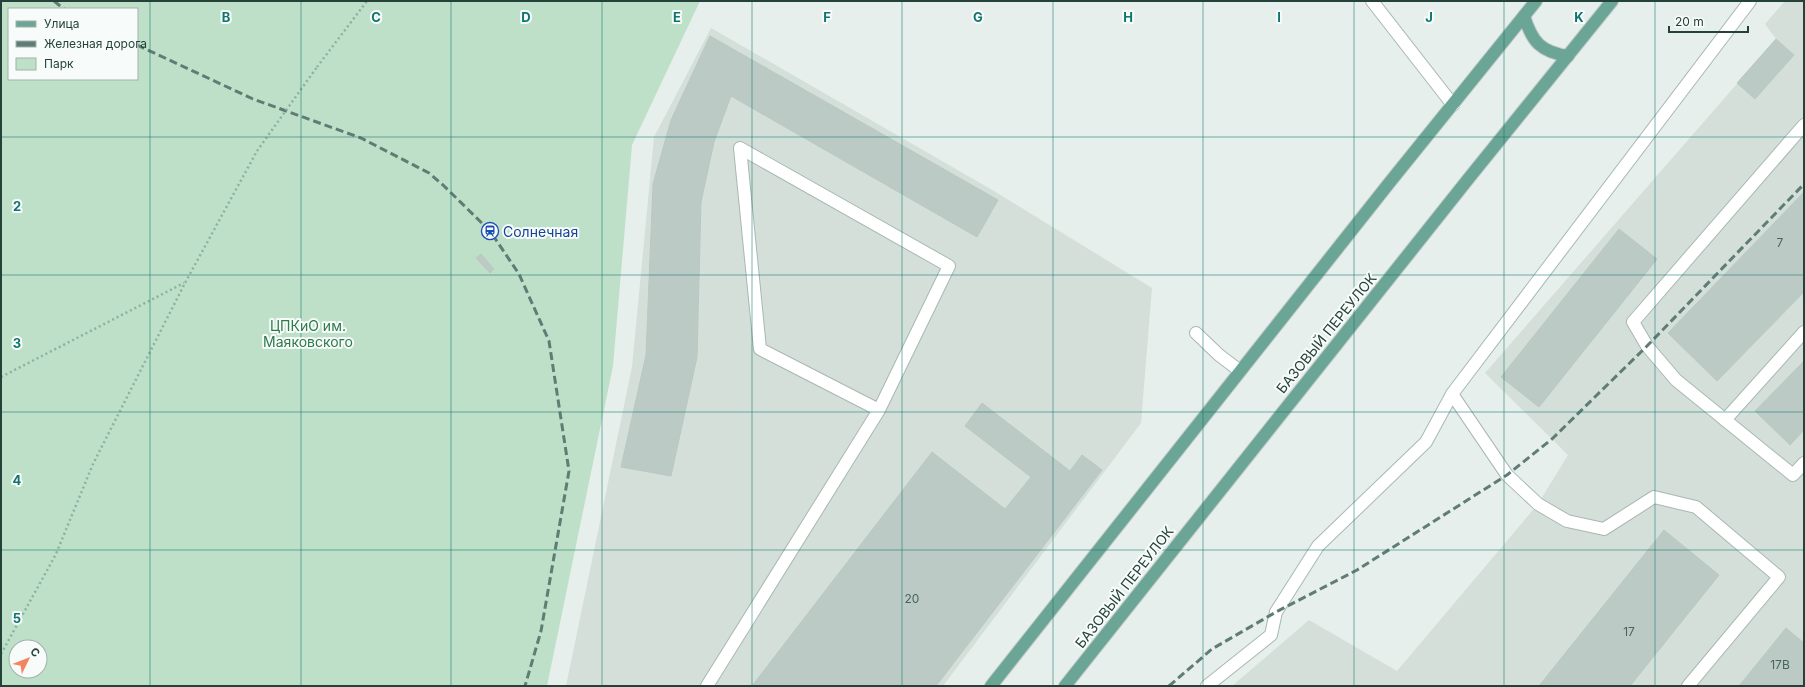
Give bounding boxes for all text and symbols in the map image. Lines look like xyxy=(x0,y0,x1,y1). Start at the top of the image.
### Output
legend xyxy=(8,8,138,80)
scale bar xyxy=(1669,8,1748,34)
text: B xyxy=(222,9,231,25)
text: C xyxy=(371,9,381,25)
text: D xyxy=(521,9,531,25)
text: E xyxy=(673,9,681,25)
text: F xyxy=(823,9,831,25)
text: G xyxy=(973,9,983,25)
text: H xyxy=(1123,9,1133,25)
text: I xyxy=(1277,9,1281,25)
text: J xyxy=(1425,9,1433,25)
text: K xyxy=(1574,9,1584,25)
text: 20 m xyxy=(1675,14,1704,29)
text: Улица xyxy=(44,16,79,31)
text: Железная дорога xyxy=(44,36,147,51)
text: Парк xyxy=(44,56,74,71)
text: 2 xyxy=(13,198,21,214)
station icon: Солнечная xyxy=(480,221,500,241)
place label: Солнечная xyxy=(503,223,578,240)
house number: 7 xyxy=(1777,235,1784,250)
street label: БАЗОВЫЙ ПЕРЕУЛОК xyxy=(1272,268,1380,396)
park label: ЦПКиО им. Маяковского xyxy=(263,317,353,350)
text: 3 xyxy=(13,335,21,351)
text: 4 xyxy=(13,472,22,488)
street label: БАЗОВЫЙ ПЕРЕУЛОК xyxy=(1070,522,1177,651)
house number: 20 xyxy=(905,591,919,606)
text: 5 xyxy=(13,610,21,626)
house number: 17 xyxy=(1623,624,1635,639)
north arrow xyxy=(8,639,48,679)
text: С xyxy=(27,644,43,660)
house number: 17В xyxy=(1770,657,1790,672)

